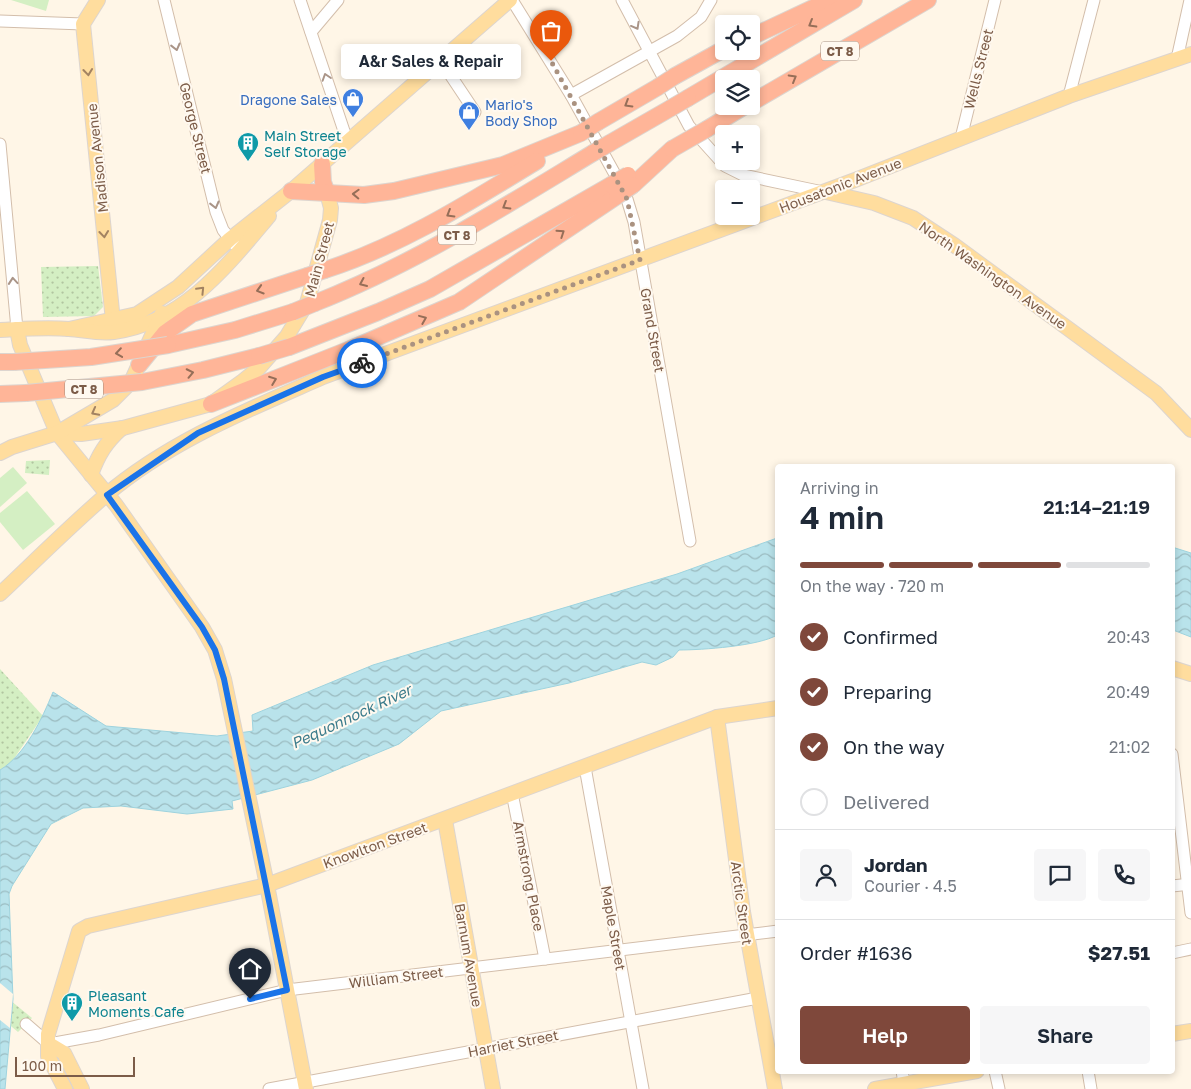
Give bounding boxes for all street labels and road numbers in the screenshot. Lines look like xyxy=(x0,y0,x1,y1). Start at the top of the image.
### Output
street label: Wells Street xyxy=(960,27,996,111)
road number: CT 8 xyxy=(821,41,859,60)
street label: George Street xyxy=(176,81,216,175)
street label: Madison Avenue xyxy=(83,103,111,213)
street label: Housatonic Avenue xyxy=(776,154,904,216)
street label: North Washington Avenue xyxy=(916,218,1070,332)
street label: Main Street xyxy=(301,219,337,299)
road number: CT 8 xyxy=(438,226,476,244)
street label: Grand Street xyxy=(637,287,669,373)
road number: CT 8 xyxy=(65,379,103,398)
street label: Knowlton Street xyxy=(321,818,429,872)
street label: Armstrong Place xyxy=(510,819,548,933)
street label: Arctic Street xyxy=(728,860,756,946)
street label: Maple Street xyxy=(598,884,630,972)
street label: Barnum Avenue xyxy=(452,902,486,1008)
street label: William Street xyxy=(348,963,444,991)
street label: Harriet Street xyxy=(466,1026,560,1060)

